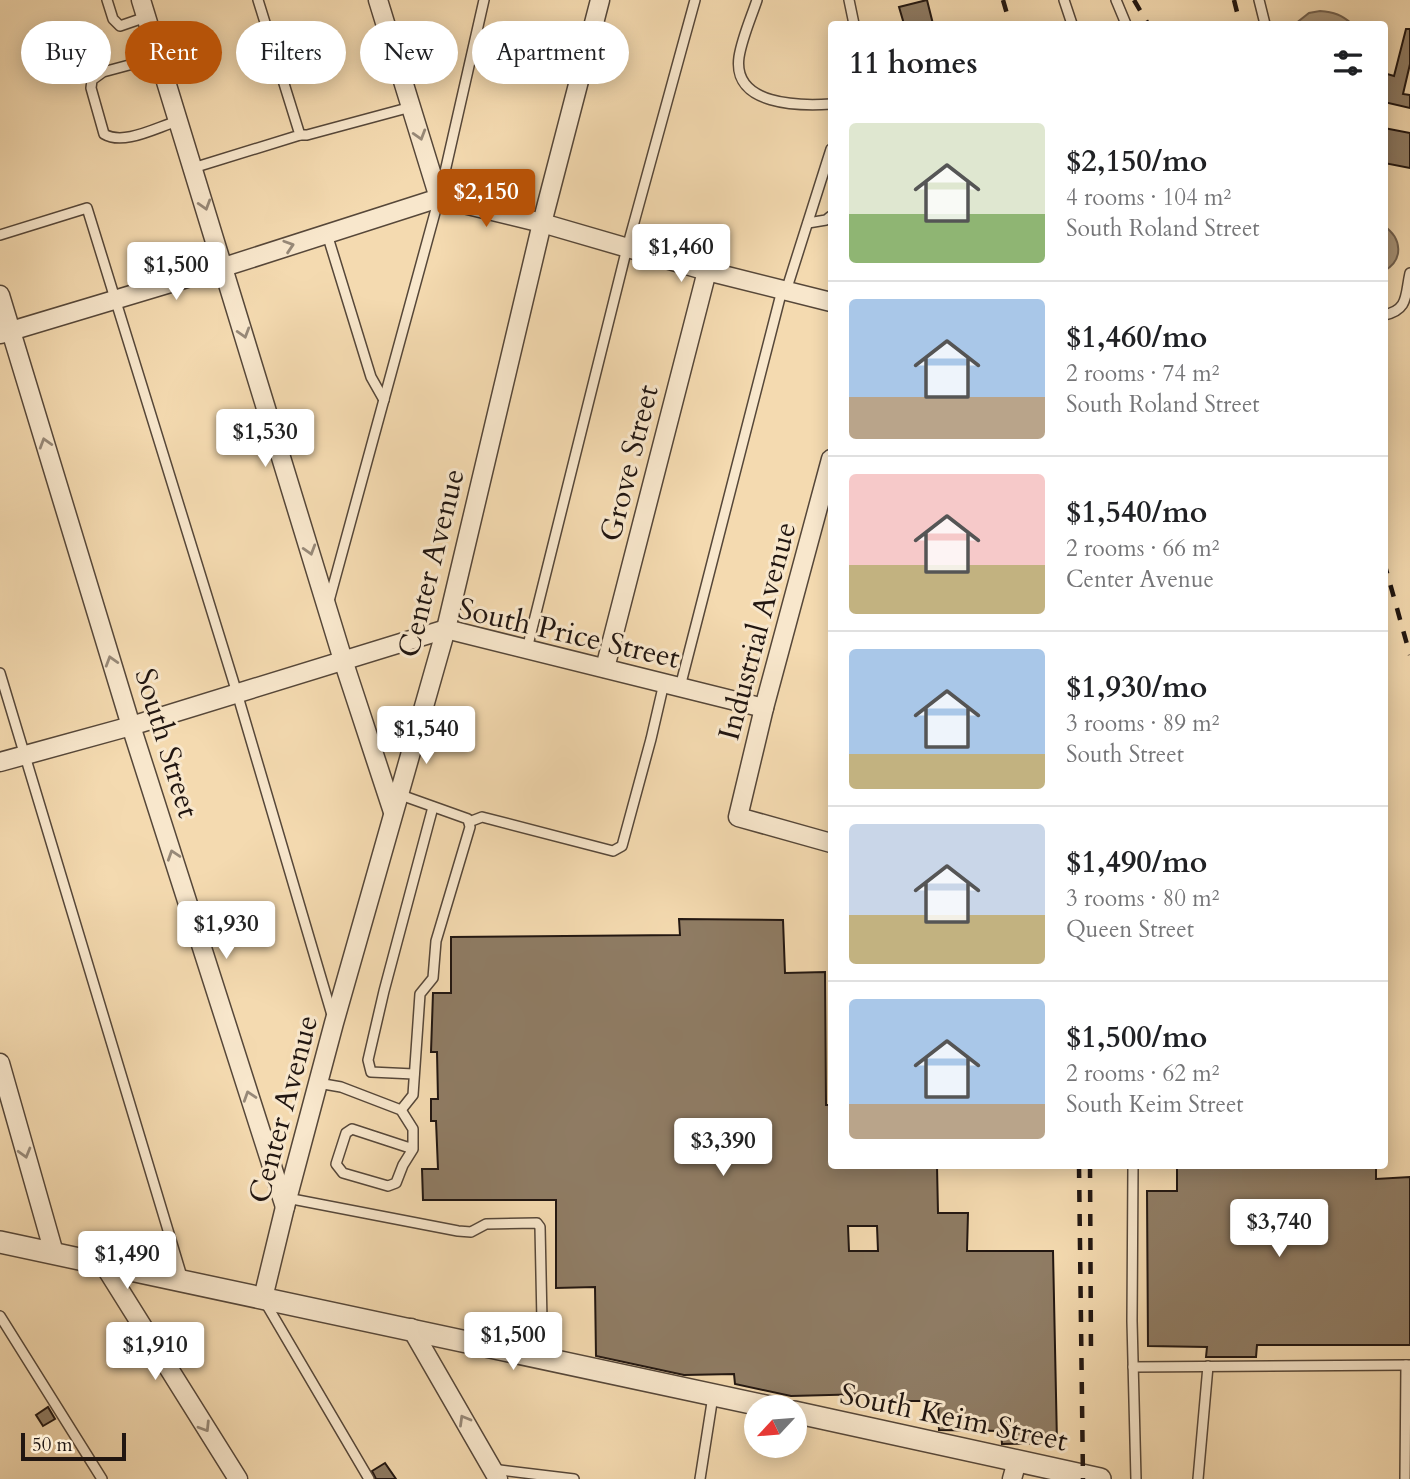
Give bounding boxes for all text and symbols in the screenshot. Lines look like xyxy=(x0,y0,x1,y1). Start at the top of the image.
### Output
chip: Buy xyxy=(21,21,111,84)
chip: Rent xyxy=(125,21,222,84)
chip: Filters xyxy=(236,21,346,84)
chip: New xyxy=(360,21,458,84)
chip: Apartment xyxy=(472,21,629,84)
text: 11 homes xyxy=(849,43,978,84)
icon: filters xyxy=(1329,44,1367,82)
one-way arrow xyxy=(412,129,426,141)
text: $2,150/mo xyxy=(1066,141,1207,182)
icon: home xyxy=(905,151,989,235)
pin: $2,150 xyxy=(429,170,543,229)
text: $2,150 xyxy=(453,176,519,207)
text: 4 rooms · 104 m² xyxy=(1066,182,1231,213)
one-way arrow xyxy=(197,199,211,211)
text: South Roland Street xyxy=(1066,213,1260,244)
pin: $1,460 xyxy=(624,224,738,284)
text: $1,460 xyxy=(648,231,714,262)
one-way arrow xyxy=(283,240,295,254)
pin: $1,500 xyxy=(119,243,233,302)
text: $1,500 xyxy=(143,249,209,280)
text: $1,460/mo xyxy=(1066,317,1207,358)
one-way arrow xyxy=(236,326,251,338)
icon: home xyxy=(905,327,989,411)
text: 2 rooms · 74 m² xyxy=(1066,358,1219,389)
street label: Grove Street xyxy=(590,380,669,546)
text: South Roland Street xyxy=(1066,389,1260,420)
pin: $1,530 xyxy=(208,410,322,469)
text: $1,530 xyxy=(232,416,298,447)
one-way arrow xyxy=(39,437,53,450)
street label: Center Avenue xyxy=(388,465,475,662)
text: $1,540/mo xyxy=(1066,492,1207,533)
icon: home xyxy=(905,502,989,586)
street label: Industrial Avenue xyxy=(709,517,806,745)
text: 2 rooms · 66 m² xyxy=(1066,533,1219,564)
one-way arrow xyxy=(301,544,316,556)
text: Center Avenue xyxy=(1066,564,1214,595)
street label: South Price Street xyxy=(454,588,684,679)
one-way arrow xyxy=(105,655,120,667)
street label: South Street xyxy=(124,664,209,823)
text: $1,930/mo xyxy=(1066,667,1207,708)
icon: home xyxy=(905,677,989,761)
pin: $1,540 xyxy=(369,706,483,766)
text: 3 rooms · 89 m² xyxy=(1066,708,1219,739)
text: $1,540 xyxy=(393,713,459,744)
text: South Street xyxy=(1066,739,1184,770)
text: $1,490/mo xyxy=(1066,842,1207,883)
one-way arrow xyxy=(166,850,181,862)
icon: home xyxy=(905,852,989,936)
text: 3 rooms · 80 m² xyxy=(1066,883,1219,914)
pin: $1,930 xyxy=(169,902,283,961)
text: $1,930 xyxy=(193,908,259,939)
text: Queen Street xyxy=(1066,914,1194,945)
street label: Center Avenue xyxy=(239,1011,328,1208)
text: $1,500/mo xyxy=(1066,1017,1207,1058)
icon: home xyxy=(905,1027,989,1111)
text: 2 rooms · 62 m² xyxy=(1066,1058,1219,1089)
text: South Keim Street xyxy=(1066,1089,1244,1120)
one-way arrow xyxy=(243,1090,257,1102)
pin: $3,390 xyxy=(666,1118,780,1178)
text: $3,390 xyxy=(690,1125,756,1156)
one-way arrow xyxy=(17,1146,32,1158)
pin: $3,740 xyxy=(1222,1200,1336,1259)
text: $3,740 xyxy=(1246,1206,1312,1237)
pin: $1,490 xyxy=(70,1232,184,1291)
text: $1,490 xyxy=(94,1238,160,1269)
pin: $1,500 xyxy=(456,1312,570,1372)
text: $1,500 xyxy=(480,1319,546,1350)
pin: $1,910 xyxy=(98,1322,212,1382)
text: $1,910 xyxy=(122,1329,188,1360)
street label: South Keim Street xyxy=(836,1373,1072,1462)
north arrow xyxy=(744,1395,807,1458)
map controls xyxy=(744,1395,807,1458)
one-way arrow xyxy=(459,1415,472,1427)
one-way arrow xyxy=(197,1420,210,1433)
scale bar xyxy=(21,1430,126,1462)
text: 50 m xyxy=(32,1432,73,1458)

